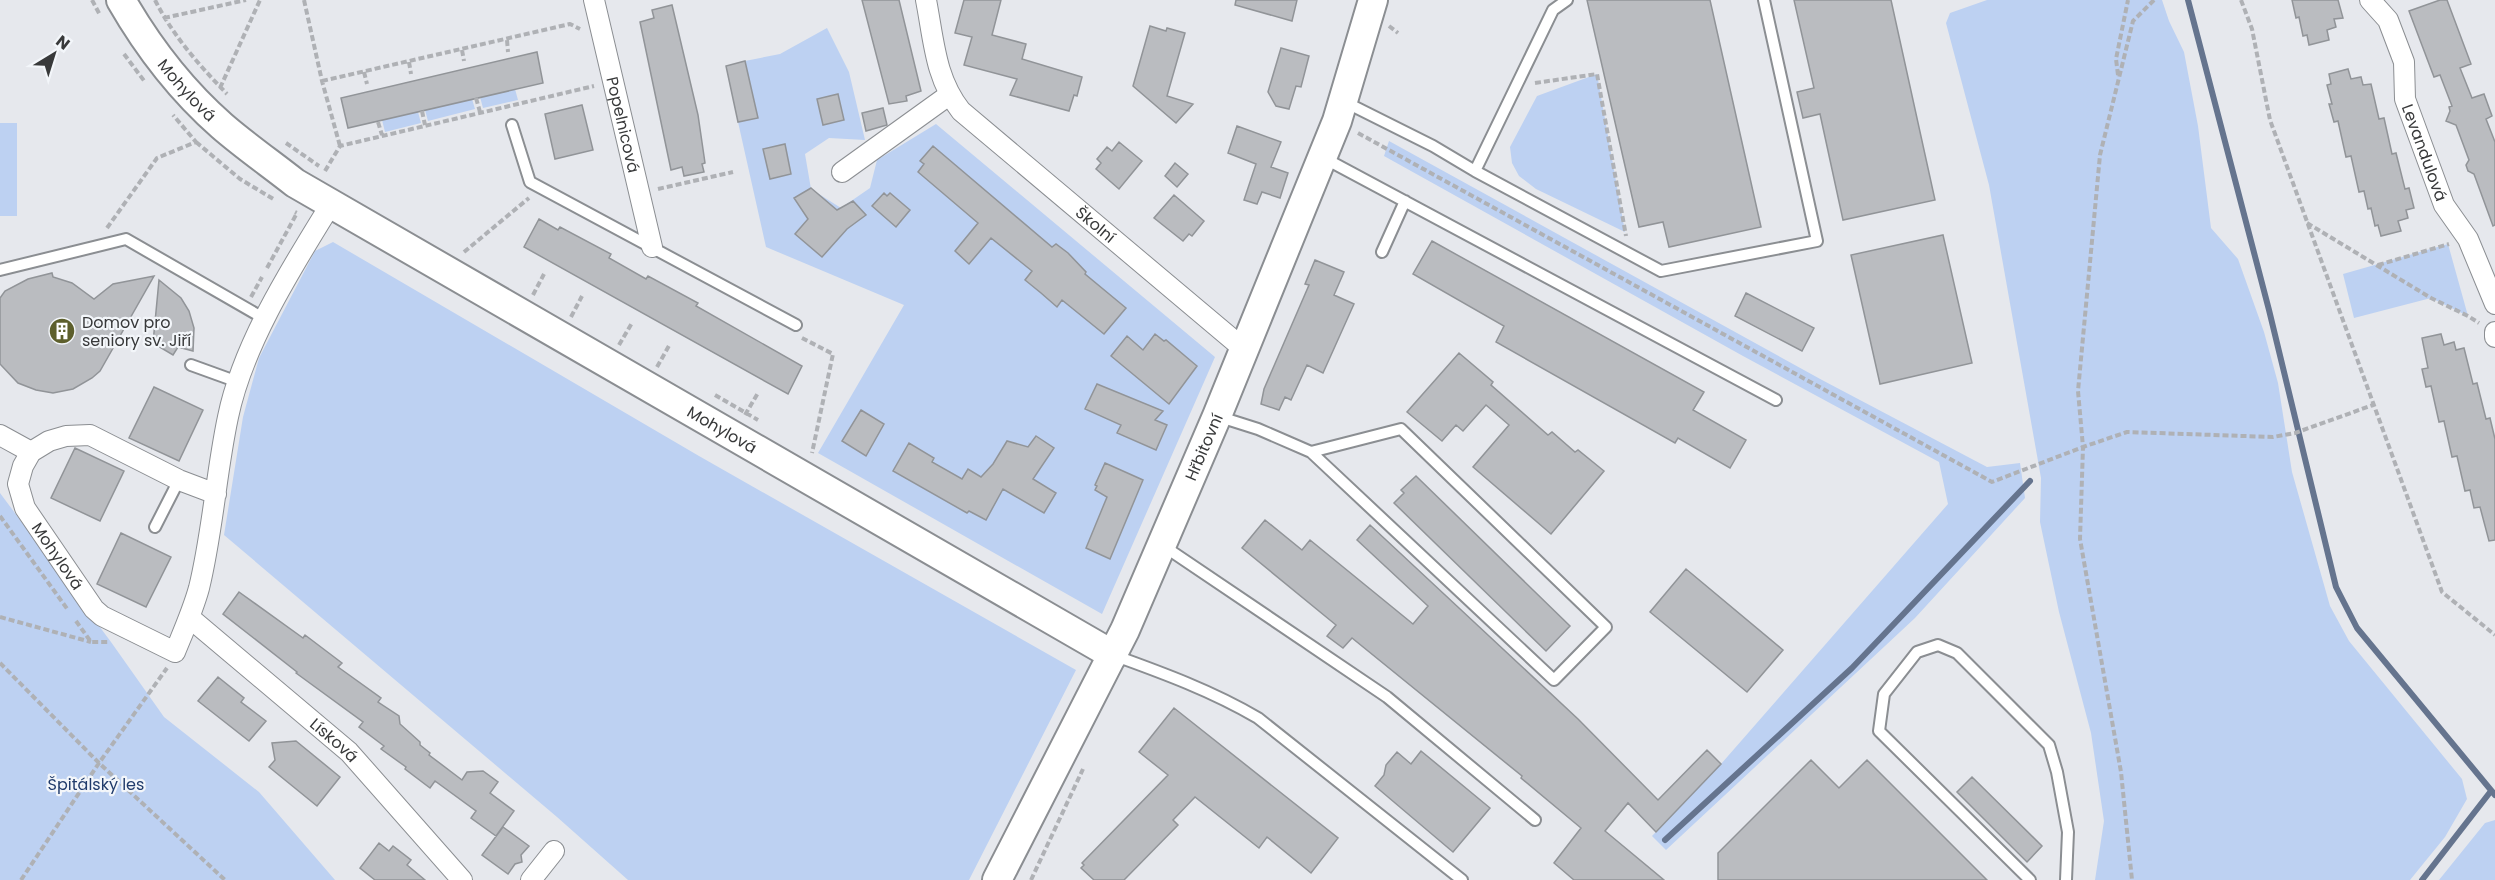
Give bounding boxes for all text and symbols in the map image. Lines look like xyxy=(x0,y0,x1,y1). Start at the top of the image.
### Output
north arrow xyxy=(24,24,84,84)
text: N xyxy=(51,30,75,55)
street label: Mohylová xyxy=(152,54,221,127)
street label: Popelnicová xyxy=(600,74,645,175)
street label: Levandulová xyxy=(2396,101,2453,205)
street label: Školní xyxy=(1071,201,1121,249)
place label: Domov pro seniory sv. Jiří xyxy=(82,311,191,352)
building icon: Domov pro seniory sv. Jiří xyxy=(47,316,77,346)
street label: Mohylová xyxy=(683,401,761,459)
street label: Hřbitovní xyxy=(1180,410,1229,484)
street label: Mohylová xyxy=(26,518,89,595)
street label: Lísková xyxy=(305,713,364,767)
park label: Špitálský les xyxy=(48,773,144,796)

